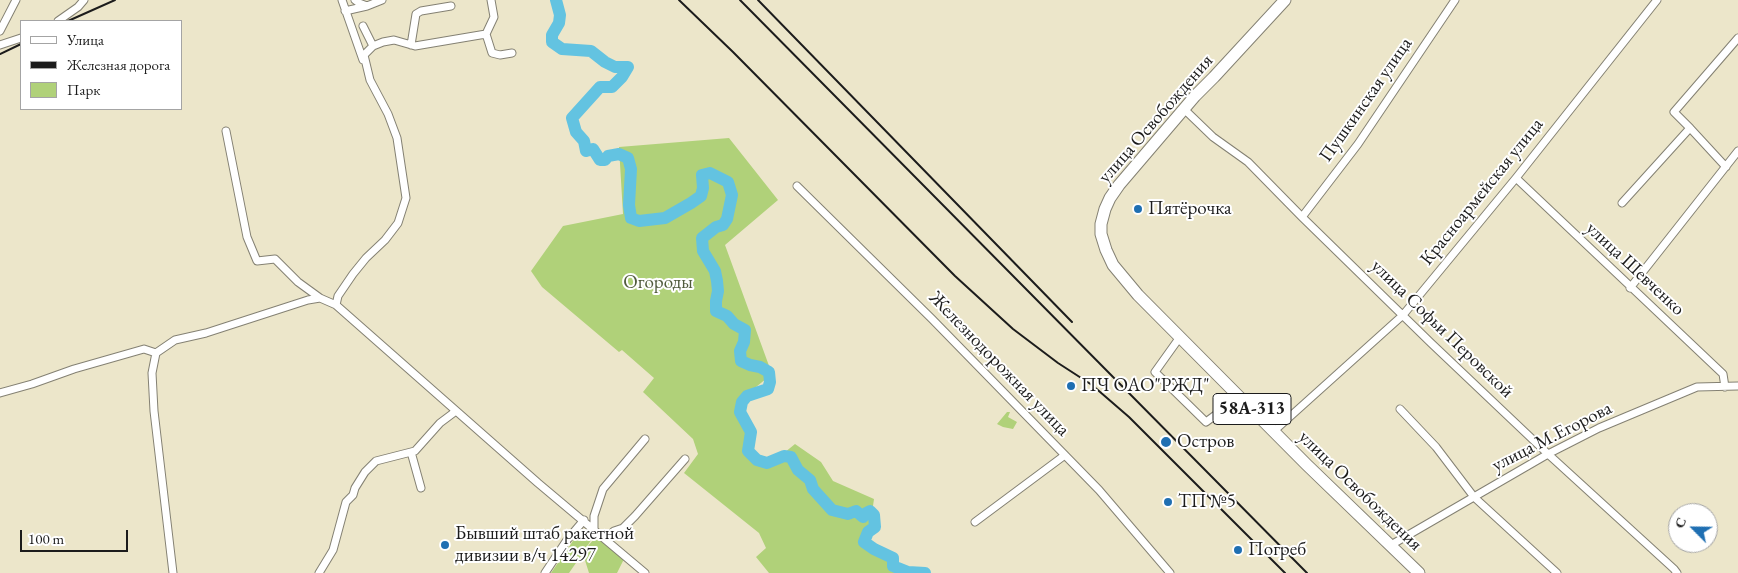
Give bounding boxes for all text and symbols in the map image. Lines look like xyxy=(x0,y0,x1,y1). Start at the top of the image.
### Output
legend xyxy=(20,20,182,110)
text: Улица xyxy=(67,30,104,49)
street label: Пушкинская улица xyxy=(1315,33,1417,167)
street label: улица Освобождения xyxy=(1094,50,1218,188)
text: Железная дорога xyxy=(67,55,170,74)
text: Парк xyxy=(67,80,100,99)
street label: Красноармейская улица xyxy=(1416,114,1548,270)
place label: Пятёрочка xyxy=(1148,198,1232,220)
marker: Пятёрочка xyxy=(1132,203,1144,215)
street label: улица Шевченко xyxy=(1581,217,1689,321)
street label: улица Софьи Перовской xyxy=(1366,255,1518,403)
park label: Огороды xyxy=(623,272,693,294)
street label: Железнодорожная улица xyxy=(924,287,1074,441)
place label: ПЧ ОАО"РЖД" xyxy=(1081,375,1209,397)
marker: ПЧ ОАО"РЖД" xyxy=(1065,380,1077,392)
road number: 58А-313 xyxy=(1213,394,1291,424)
street label: улица М.Егорова xyxy=(1488,397,1616,477)
street label: улица Освобождения xyxy=(1293,426,1427,556)
place label: Остров xyxy=(1177,431,1234,453)
marker: Остров xyxy=(1159,435,1173,449)
place label: ТП №5 xyxy=(1178,491,1236,513)
marker: ТП №5 xyxy=(1162,496,1174,508)
north arrow xyxy=(1668,503,1718,553)
text: С xyxy=(1670,514,1690,531)
scale bar xyxy=(22,520,130,552)
place label: Бывший штаб ракетной дивизии в/ч 14297 xyxy=(455,523,634,567)
text: 100 m xyxy=(28,529,64,548)
marker: Бывший штаб ракетной дивизии в/ч 14297 xyxy=(439,539,451,551)
place label: Погреб xyxy=(1248,539,1306,561)
marker: Погреб xyxy=(1232,544,1244,556)

